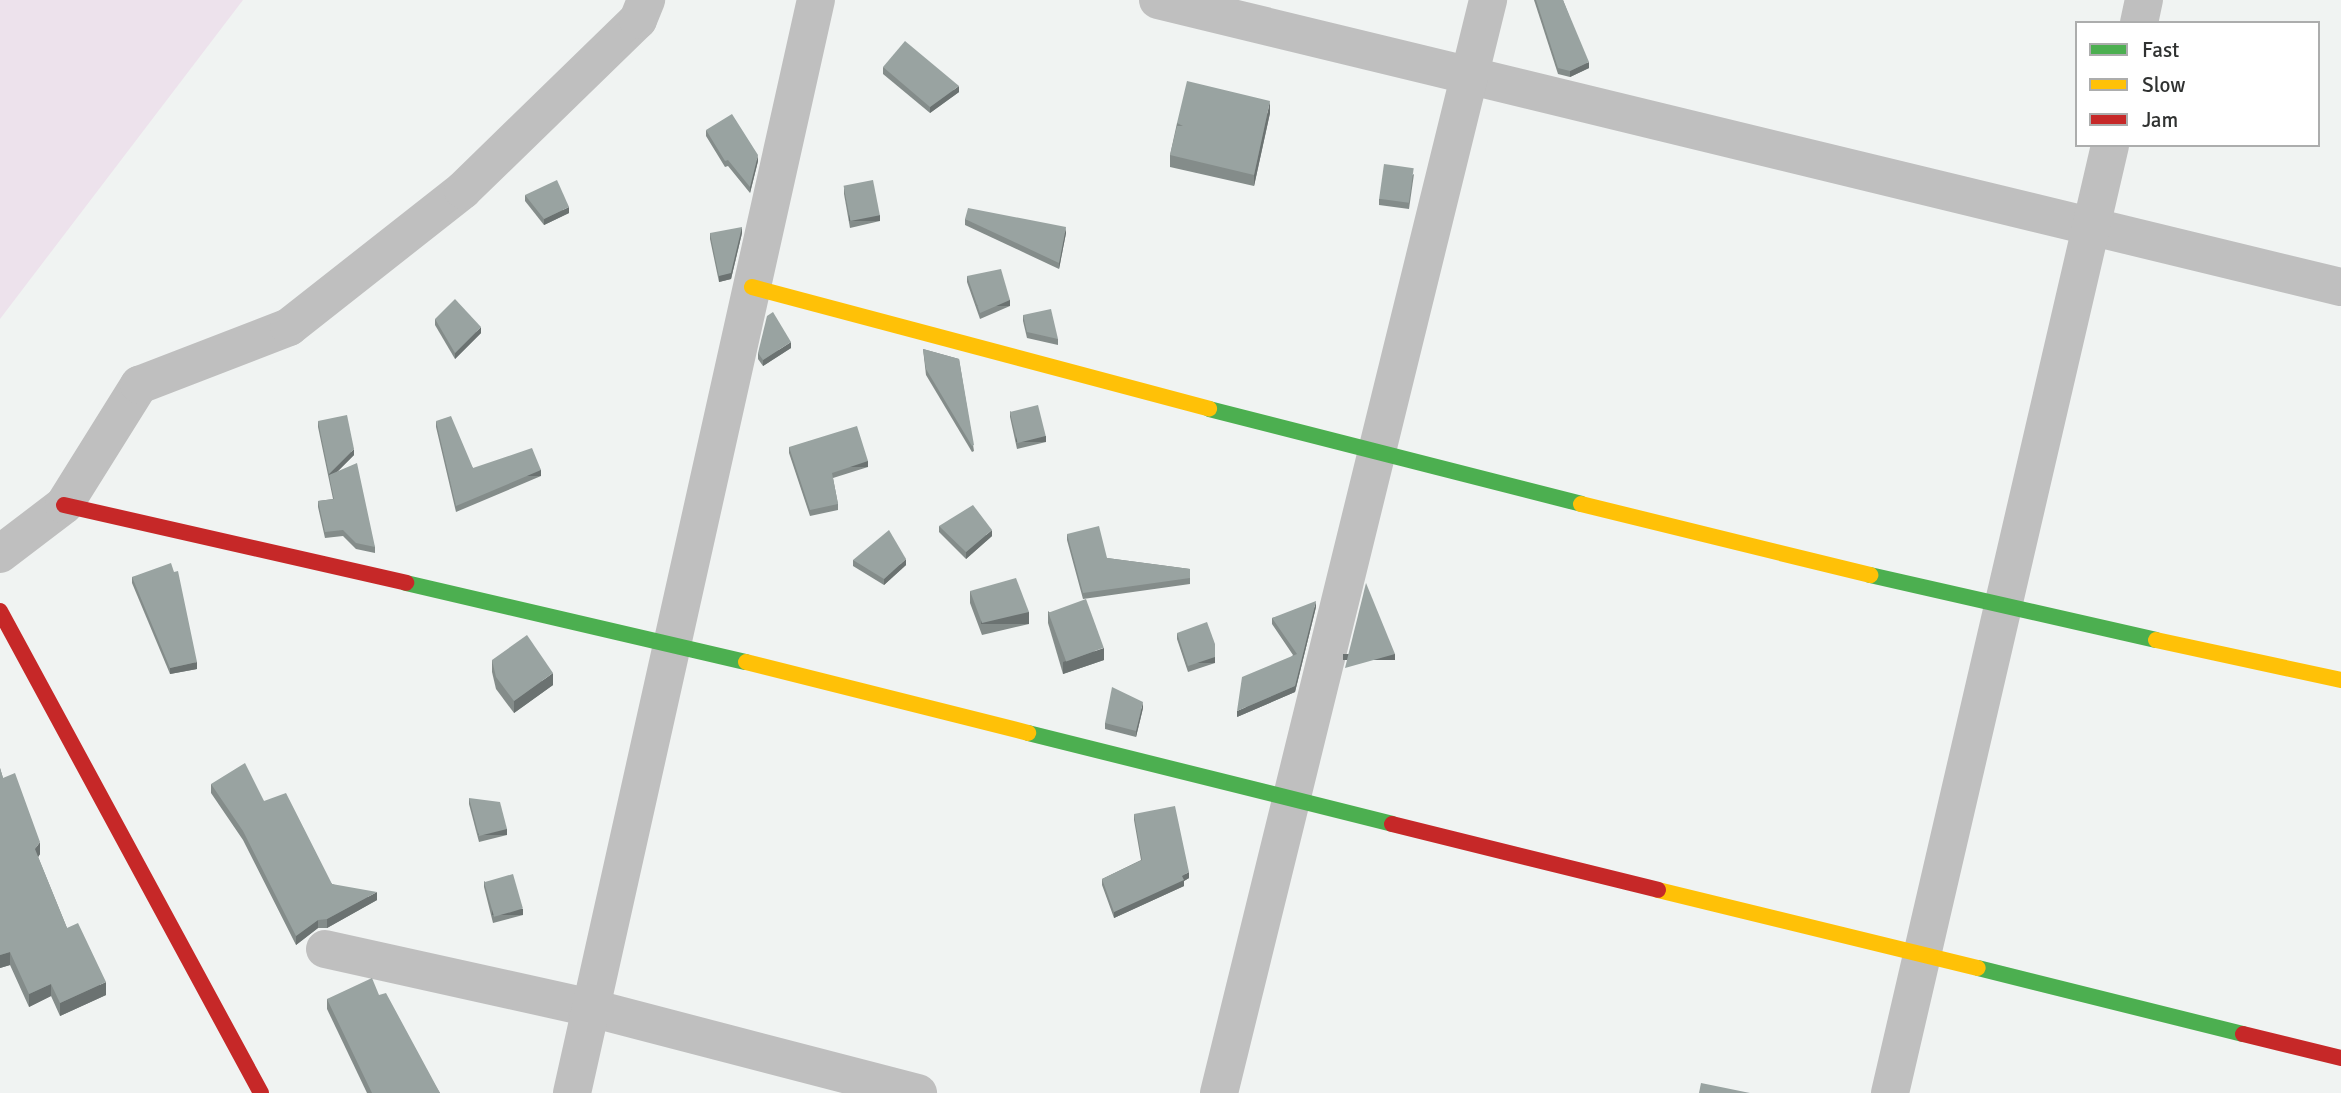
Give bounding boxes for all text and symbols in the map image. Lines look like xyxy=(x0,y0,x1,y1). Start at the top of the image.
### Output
legend xyxy=(2075,21,2320,147)
text: Fast xyxy=(2142,37,2179,63)
text: Slow xyxy=(2142,72,2186,98)
text: Jam xyxy=(2142,107,2178,133)

